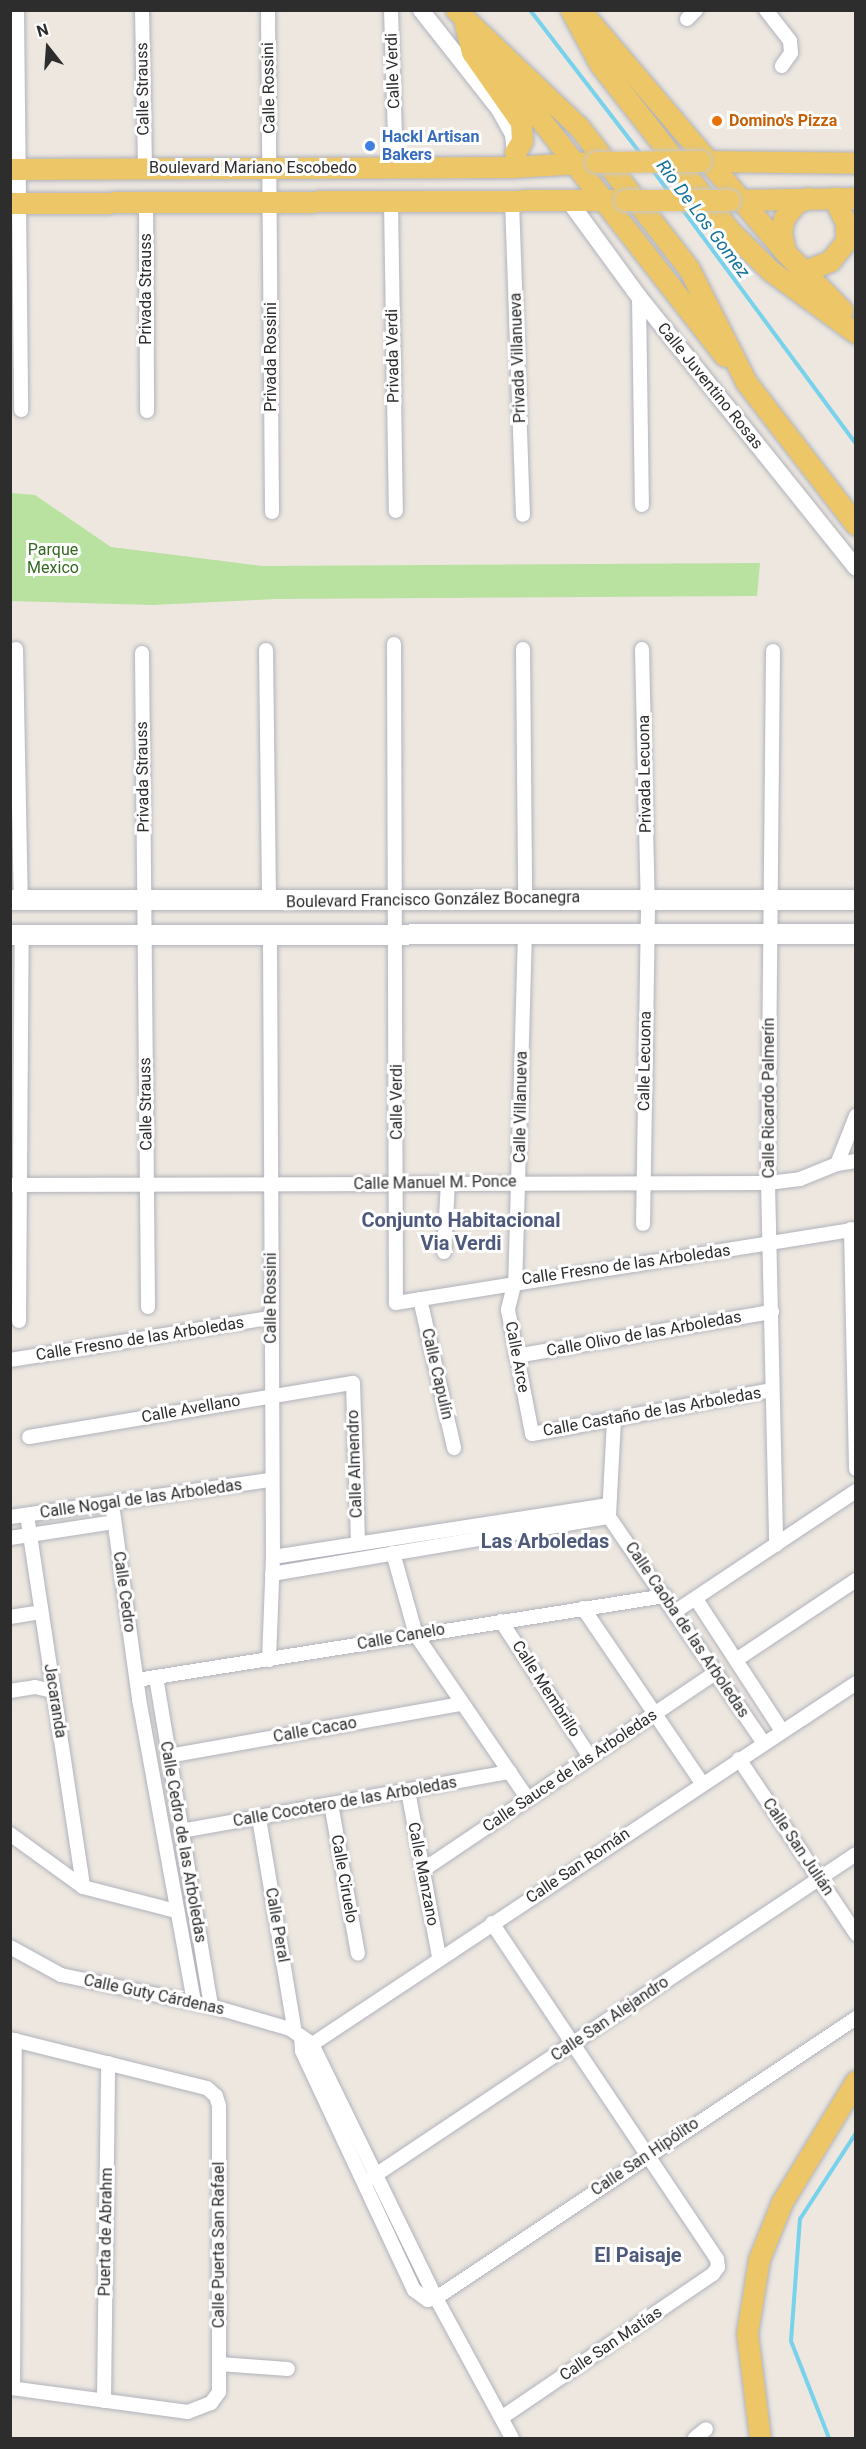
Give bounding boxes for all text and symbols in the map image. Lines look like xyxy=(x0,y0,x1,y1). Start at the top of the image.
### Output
north arrow xyxy=(18,18,78,78)
text: N xyxy=(34,20,51,41)
street label: Calle Verdi xyxy=(382,33,404,109)
street label: Calle Strauss xyxy=(133,42,153,136)
street label: Calle Rossini xyxy=(259,42,279,134)
place label: Domino's Pizza xyxy=(729,111,837,131)
marker: Domino's Pizza xyxy=(710,114,724,128)
place label: Hackl Artisan Bakers xyxy=(382,127,479,165)
marker: Hackl Artisan Bakers xyxy=(363,139,377,153)
water label: Rio De Los Gomez xyxy=(652,156,754,282)
street label: Boulevard Mariano Escobedo xyxy=(149,158,357,178)
street label: Privada Strauss xyxy=(136,233,156,345)
street label: Privada Villanueva xyxy=(506,293,530,423)
street label: Privada Rossini xyxy=(261,302,281,412)
street label: Privada Verdi xyxy=(383,309,403,403)
street label: Calle Juventino Rosas xyxy=(653,319,767,453)
park label: Parque Mexico xyxy=(27,540,79,578)
street label: Privada Lecuona xyxy=(634,715,656,833)
street label: Privada Strauss xyxy=(132,721,154,833)
street label: Boulevard Francisco González Bocanegra xyxy=(286,888,580,912)
street label: Calle Lecuona xyxy=(635,1011,655,1111)
street label: Calle Ricardo Palmerín xyxy=(759,1018,779,1178)
street label: Calle Villanueva xyxy=(510,1051,532,1163)
street label: Calle Strauss xyxy=(136,1057,156,1151)
street label: Calle Verdi xyxy=(387,1064,407,1140)
street label: Calle Manuel M. Ponce xyxy=(353,1172,517,1194)
district label: Conjunto Habitacional Via Verdi xyxy=(361,1208,561,1255)
street label: Calle Fresno de las Arboledas xyxy=(520,1241,732,1289)
street label: Calle Rossini xyxy=(261,1252,281,1344)
street label: Calle Olivo de las Arboledas xyxy=(545,1307,743,1361)
street label: Calle Fresno de las Arboledas xyxy=(35,1313,245,1365)
street label: Calle Arce xyxy=(501,1320,533,1394)
street label: Calle Capulín xyxy=(417,1327,457,1421)
street label: Calle Castaño de las Arboledas xyxy=(541,1383,763,1441)
street label: Calle Avellano xyxy=(140,1391,242,1427)
street label: Calle Almendro xyxy=(344,1409,366,1519)
street label: Calle Nogal de las Arboledas xyxy=(39,1475,243,1523)
district label: Las Arboledas xyxy=(481,1529,609,1553)
street label: Calle Caoba de las Arboledas xyxy=(621,1538,753,1722)
street label: Calle Cedro xyxy=(109,1550,139,1634)
street label: Calle Canelo xyxy=(356,1620,446,1654)
street label: Calle Membrillo xyxy=(508,1637,584,1741)
street label: Jacaranda xyxy=(40,1662,70,1740)
street label: Calle Sauce de las Arboledas xyxy=(479,1705,661,1837)
street label: Calle Cacao xyxy=(272,1713,358,1747)
street label: Calle Cedro de las Arboledas xyxy=(156,1740,210,1944)
street label: Calle Cocotero de las Arboledas xyxy=(232,1773,458,1831)
street label: Calle San Julián xyxy=(758,1795,838,1899)
street label: Calle Manzano xyxy=(404,1820,442,1928)
street label: Calle San Román xyxy=(523,1824,633,1908)
street label: Calle Ciruelo xyxy=(327,1833,361,1925)
street label: Calle Peral xyxy=(261,1886,293,1964)
street label: Calle Guty Cárdenas xyxy=(82,1971,226,2019)
street label: Calle San Alejandro xyxy=(547,1972,673,2066)
street label: Calle San Hipólito xyxy=(588,2114,702,2200)
street label: Calle Puerta San Rafael xyxy=(209,2162,229,2328)
street label: Puerta de Abrahm xyxy=(95,2168,117,2296)
district label: El Paisaje xyxy=(594,2243,682,2267)
street label: Calle San Matías xyxy=(556,2303,666,2385)

